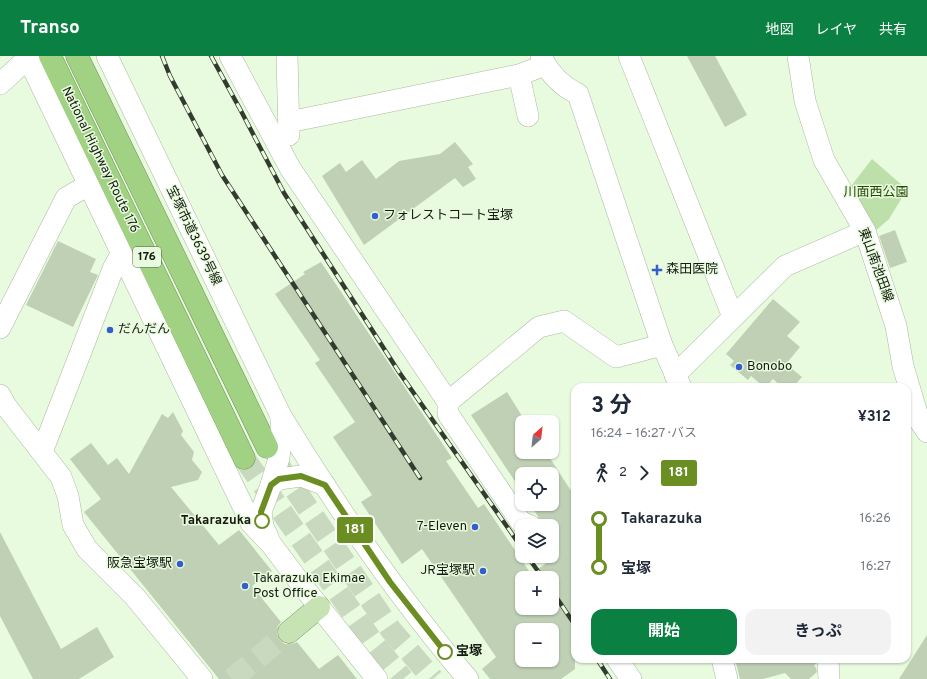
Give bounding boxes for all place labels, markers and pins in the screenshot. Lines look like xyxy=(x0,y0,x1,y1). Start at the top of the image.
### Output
place label: フォレストコート宝塚 xyxy=(383,208,513,224)
marker: フォレストコート宝塚 xyxy=(370,211,380,221)
place label: 森田医院 xyxy=(666,262,718,278)
marker: 森田医院 xyxy=(651,264,663,276)
place label: だんだん xyxy=(118,322,170,338)
marker: だんだん xyxy=(105,325,115,335)
place label: Bonobo xyxy=(747,359,792,375)
marker: Bonobo xyxy=(734,362,744,372)
place label: Takarazuka xyxy=(181,513,251,529)
marker: Takarazuka xyxy=(254,513,270,529)
place label: 7-Eleven xyxy=(417,519,467,535)
marker: 7-Eleven xyxy=(470,522,480,532)
place label: 阪急宝塚駅 xyxy=(107,556,172,572)
marker: 阪急宝塚駅 xyxy=(175,559,185,569)
place label: JR宝塚駅 xyxy=(420,563,475,579)
marker: JR宝塚駅 xyxy=(478,566,488,576)
place label: Takarazuka Ekimae Post Office xyxy=(253,571,365,602)
marker: Takarazuka Ekimae Post Office xyxy=(240,581,250,591)
marker: 宝塚 xyxy=(437,644,453,660)
place label: 宝塚 xyxy=(456,644,482,660)

